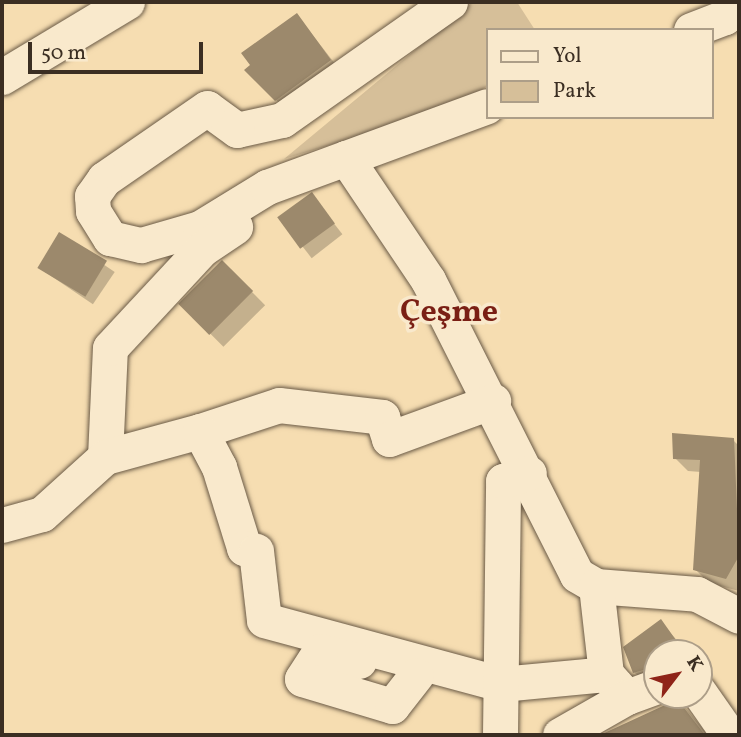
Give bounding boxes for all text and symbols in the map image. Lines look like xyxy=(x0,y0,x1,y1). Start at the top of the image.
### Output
scale bar xyxy=(32,28,206,72)
legend xyxy=(486,28,713,119)
text: 50 m xyxy=(41,39,86,68)
text: Yol xyxy=(553,42,582,71)
text: Park xyxy=(553,77,596,106)
district label: Çeşme xyxy=(400,294,498,332)
north arrow xyxy=(643,639,713,709)
text: K xyxy=(679,651,709,677)

